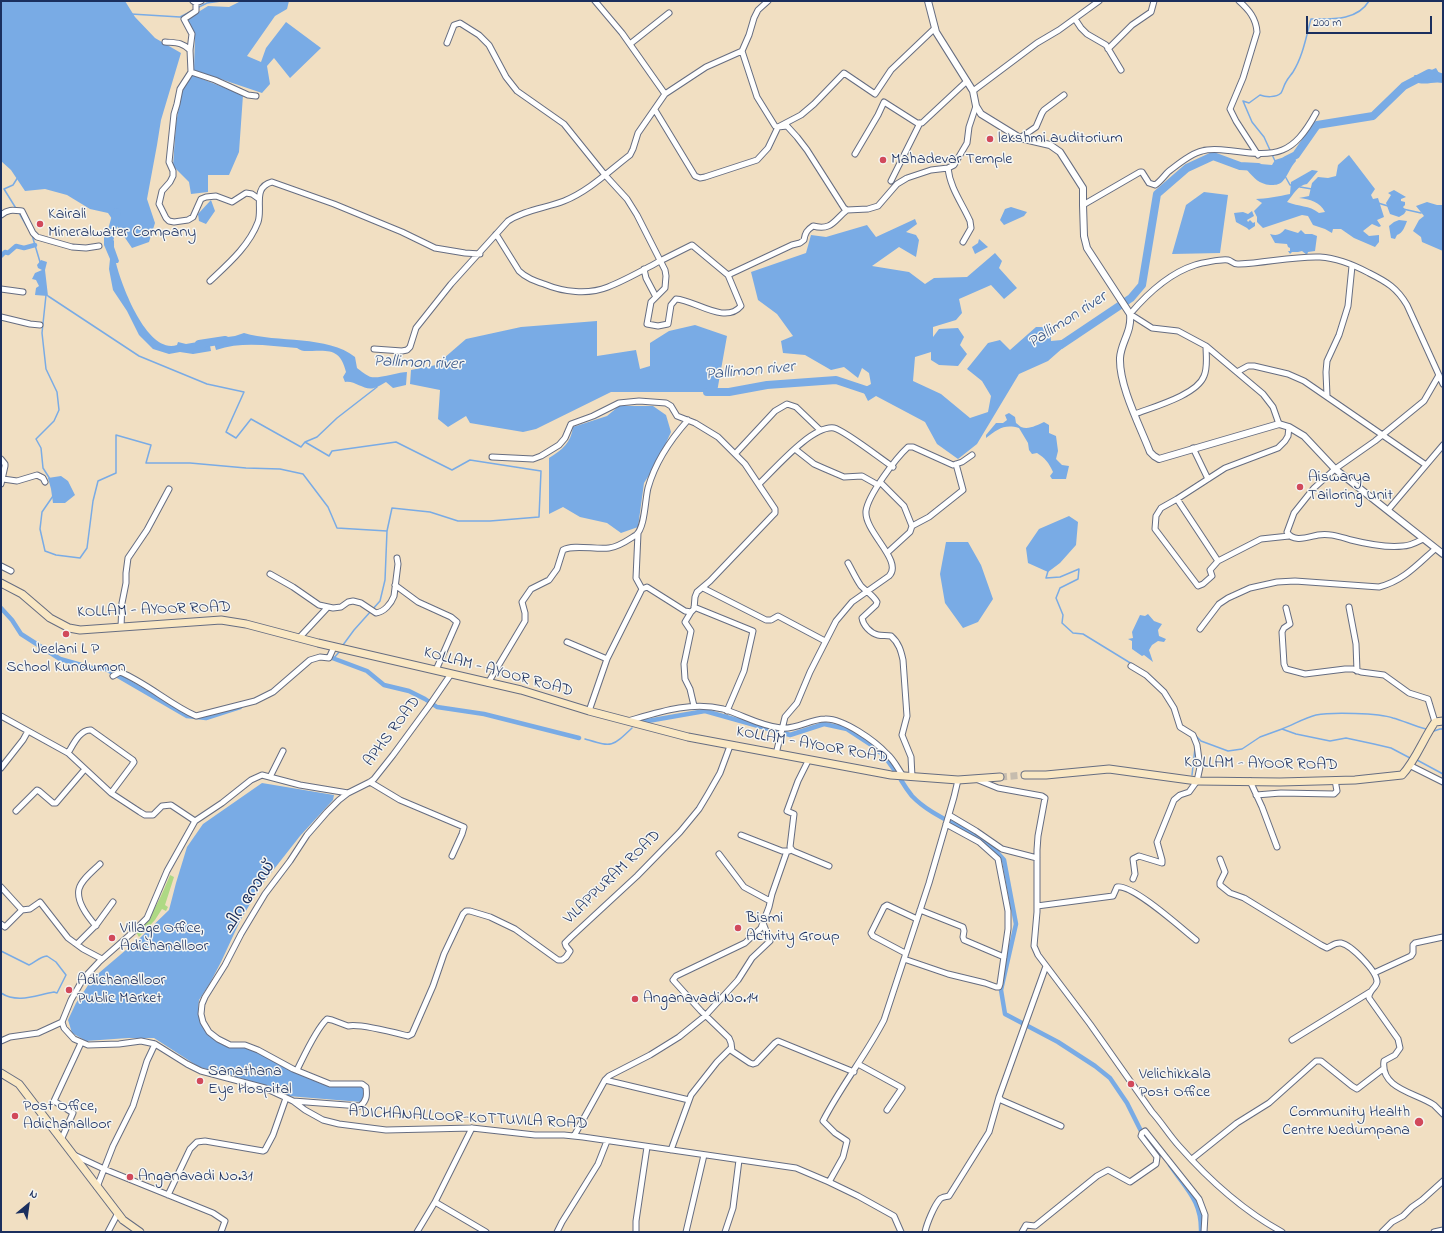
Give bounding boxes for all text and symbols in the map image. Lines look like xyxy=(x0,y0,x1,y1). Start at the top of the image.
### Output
scale bar xyxy=(1308,8,1434,34)
text: 200 m xyxy=(1313,14,1342,32)
place label: lekshmi auditorium xyxy=(998,129,1123,149)
marker: lekshmi auditorium xyxy=(985,134,995,144)
place label: Mahadevar Temple xyxy=(891,150,1012,170)
marker: Mahadevar Temple xyxy=(878,155,888,165)
place label: Kairali Mineralwater Company xyxy=(48,205,196,243)
marker: Kairali Mineralwater Company xyxy=(35,219,45,229)
water label: Pallimon river xyxy=(1025,288,1111,354)
water label: Pallimon river xyxy=(373,352,463,376)
water label: Pallimon river xyxy=(704,358,796,386)
place label: Aiswarya Tailoring Unit xyxy=(1308,468,1393,506)
marker: Aiswarya Tailoring Unit xyxy=(1295,482,1305,492)
street label: KOLLAM - AYOOR ROAD xyxy=(77,599,231,623)
marker: Jeelani L P School Kundumon xyxy=(61,629,71,639)
place label: Jeelani L P School Kundumon xyxy=(6,640,126,678)
street label: KOLLAM - AYOOR ROAD xyxy=(421,644,575,702)
street label: APHS ROAD xyxy=(360,693,426,771)
street label: KOLLAM - AYOOR ROAD xyxy=(735,723,889,769)
street label: KOLLAM - AYOOR ROAD xyxy=(1184,754,1338,776)
street label: VILAPPURAM ROAD xyxy=(561,827,665,929)
street label: ചിറ റോഡ് xyxy=(220,859,280,937)
place label: Bismi Activity Group xyxy=(746,909,840,947)
place label: Village Office, Adichanalloor xyxy=(120,919,209,957)
marker: Bismi Activity Group xyxy=(733,923,743,933)
marker: Village Office, Adichanalloor xyxy=(107,933,117,943)
place label: Adichanalloor Public Market xyxy=(77,971,166,1009)
marker: Adichanalloor Public Market xyxy=(64,985,74,995)
place label: Anganavadi No.14 xyxy=(643,989,758,1009)
marker: Anganavadi No.14 xyxy=(630,994,640,1004)
place label: Sanathana Eye Hospital xyxy=(208,1062,292,1100)
place label: Velichikkala Post Office xyxy=(1139,1065,1211,1103)
marker: Sanathana Eye Hospital xyxy=(195,1076,205,1086)
marker: Velichikkala Post Office xyxy=(1126,1079,1136,1089)
place label: Post Office, Adichanalloor xyxy=(23,1097,112,1135)
street label: ADICHANALLOOR-KOTTUVILA ROAD xyxy=(348,1103,588,1135)
place label: Community Health Centre Nedumpana xyxy=(1282,1103,1410,1141)
marker: Post Office, Adichanalloor xyxy=(10,1111,20,1121)
marker: Community Health Centre Nedumpana xyxy=(1413,1116,1425,1128)
place label: Anganavadi No.31 xyxy=(138,1167,253,1187)
marker: Anganavadi No.31 xyxy=(125,1172,135,1182)
north arrow xyxy=(8,1185,48,1225)
text: N xyxy=(27,1186,41,1203)

